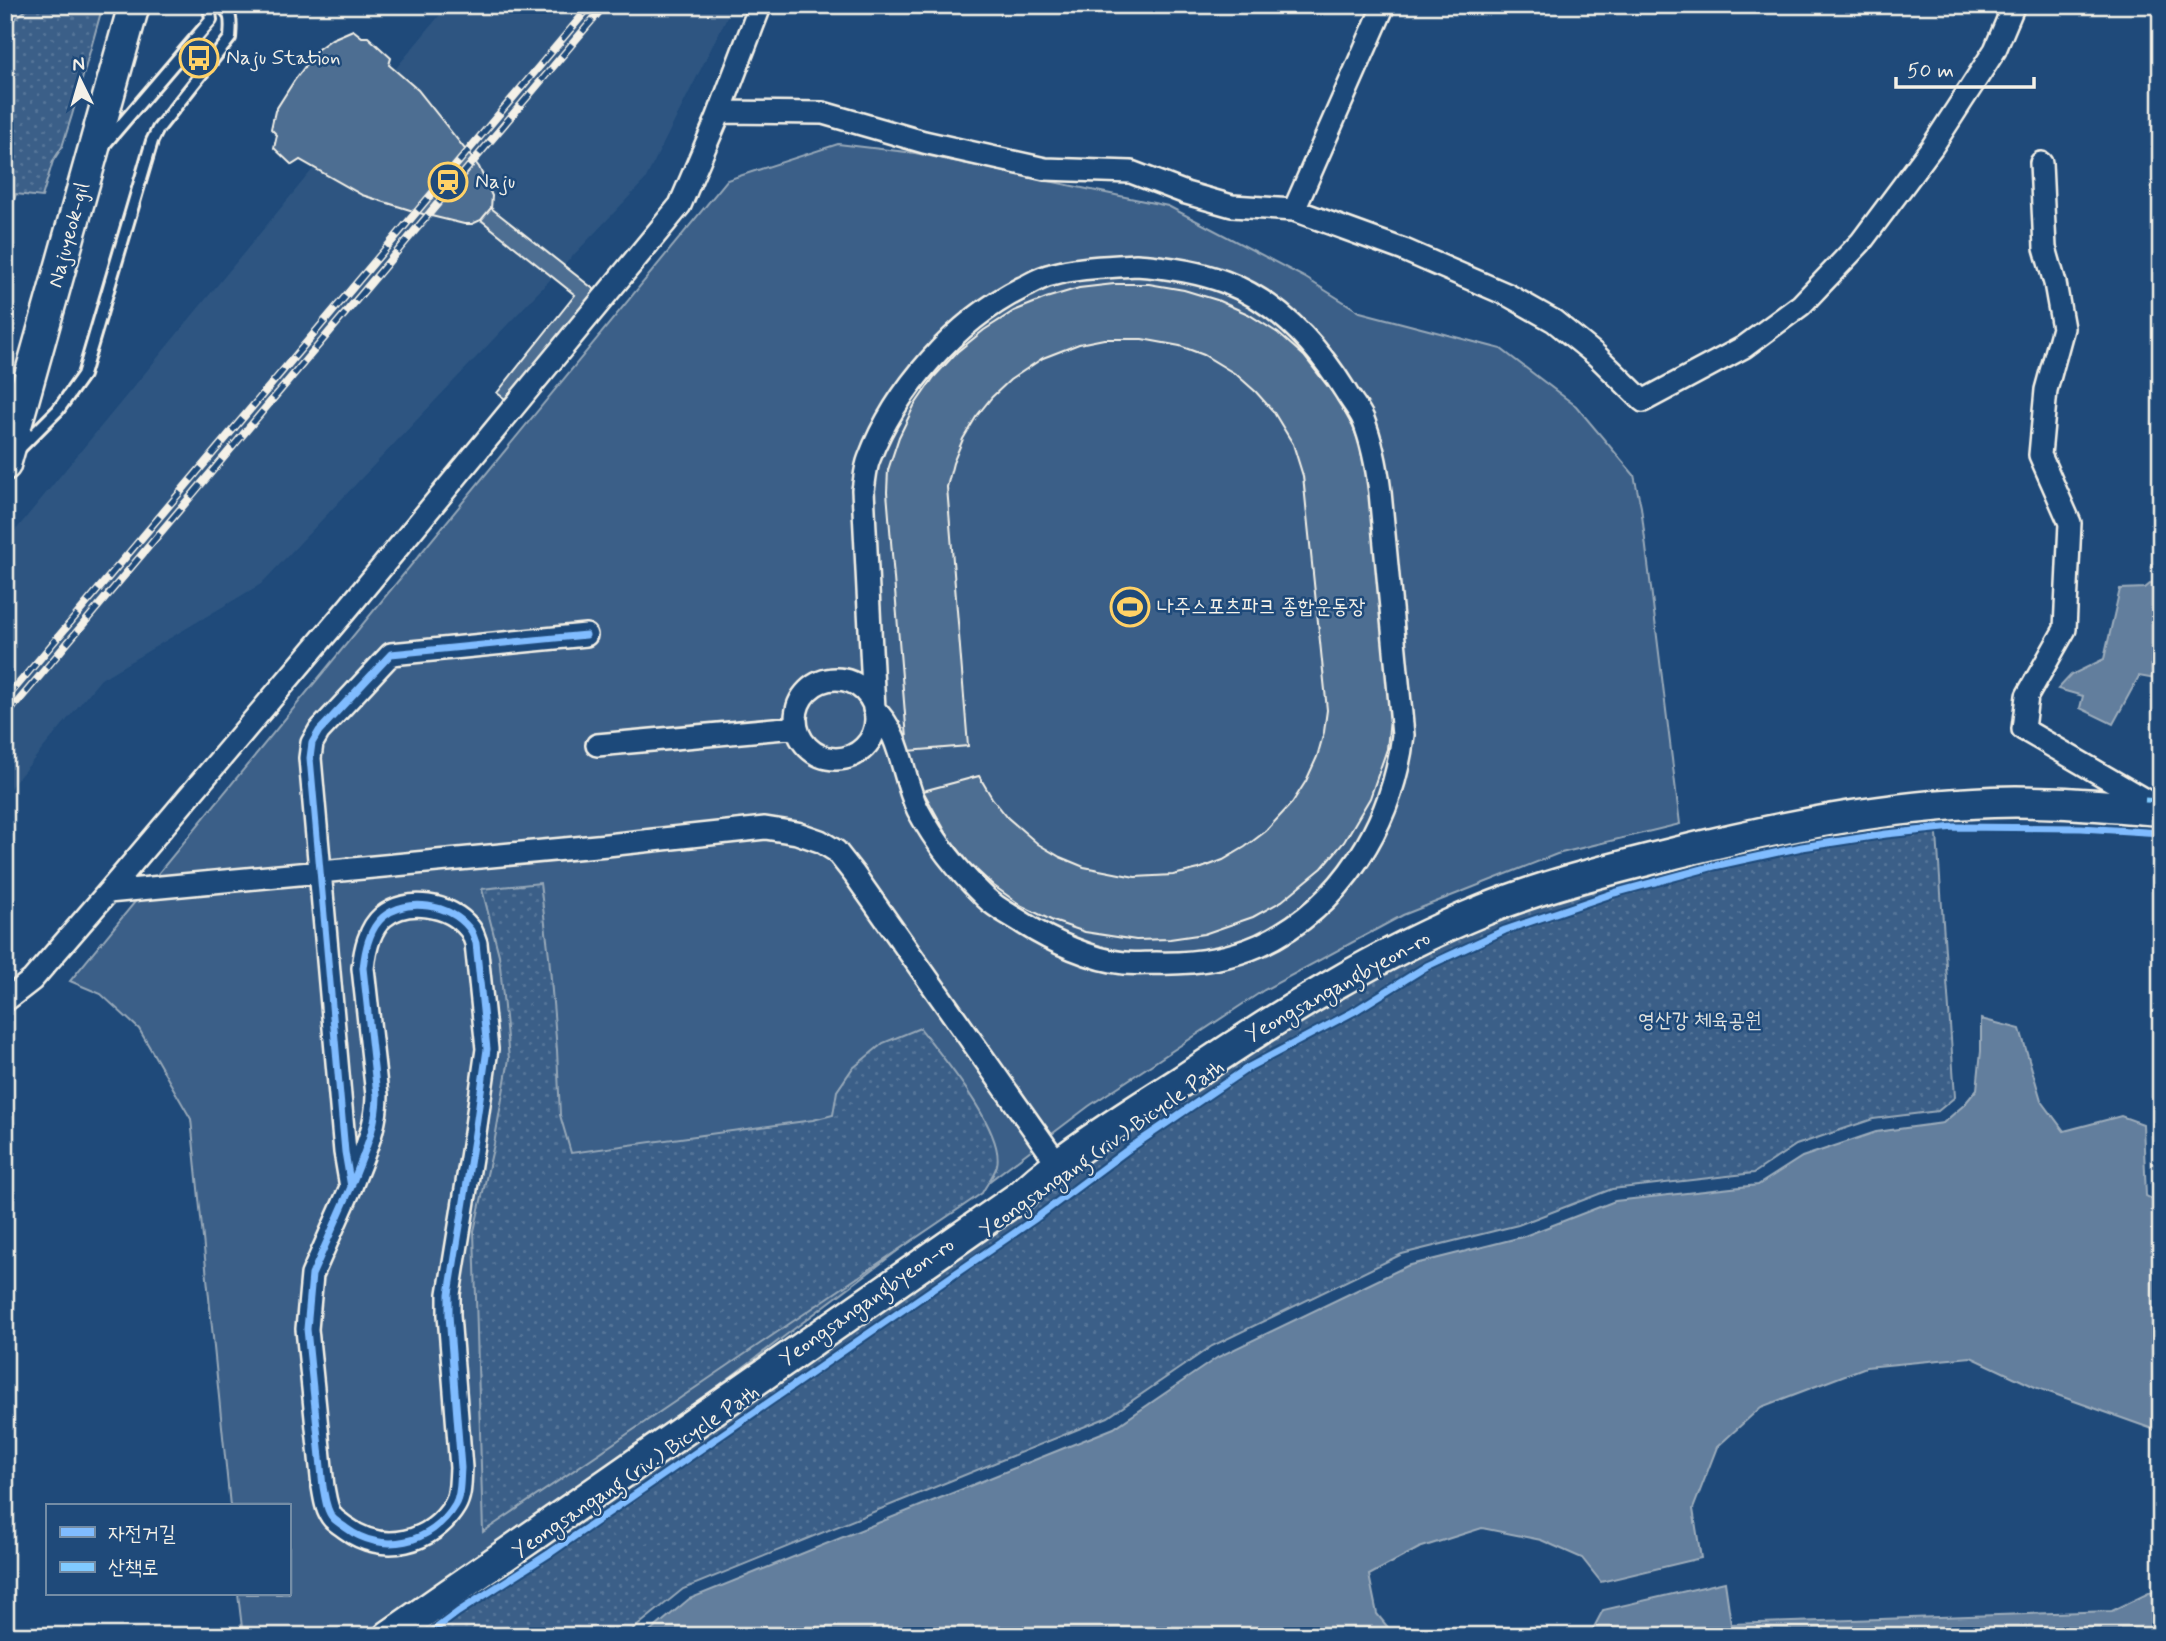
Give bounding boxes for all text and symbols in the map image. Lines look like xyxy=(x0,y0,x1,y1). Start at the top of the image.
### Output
bus stop icon: Naju Station xyxy=(178,37,220,79)
place label: Naju Station xyxy=(226,44,341,72)
north arrow xyxy=(46,46,116,116)
scale bar xyxy=(1896,46,2035,90)
text: N xyxy=(71,52,86,78)
text: 50 m xyxy=(1907,57,1954,85)
station icon: Naju xyxy=(427,161,469,203)
place label: Naju xyxy=(475,168,515,196)
street label: Najuyeok-gil xyxy=(42,179,96,291)
sports icon: 나주스포츠파크 종합운동장 xyxy=(1109,586,1151,628)
place label: 나주스포츠파크 종합운동장 xyxy=(1157,593,1366,621)
street label: Yeongsangangbyeon-ro xyxy=(1240,924,1437,1051)
park label: 영산강 체육공원 xyxy=(1638,1007,1762,1035)
street label: Yeongsangang (riv.) Bicycle Path xyxy=(974,1054,1231,1246)
street label: Yeongsangangbyeon-ro xyxy=(774,1231,961,1375)
street label: Yeongsangang (riv.) Bicycle Path xyxy=(507,1378,766,1567)
legend xyxy=(46,1504,290,1596)
text: 자전거길 xyxy=(108,1520,176,1548)
text: 산책로 xyxy=(108,1554,159,1582)

